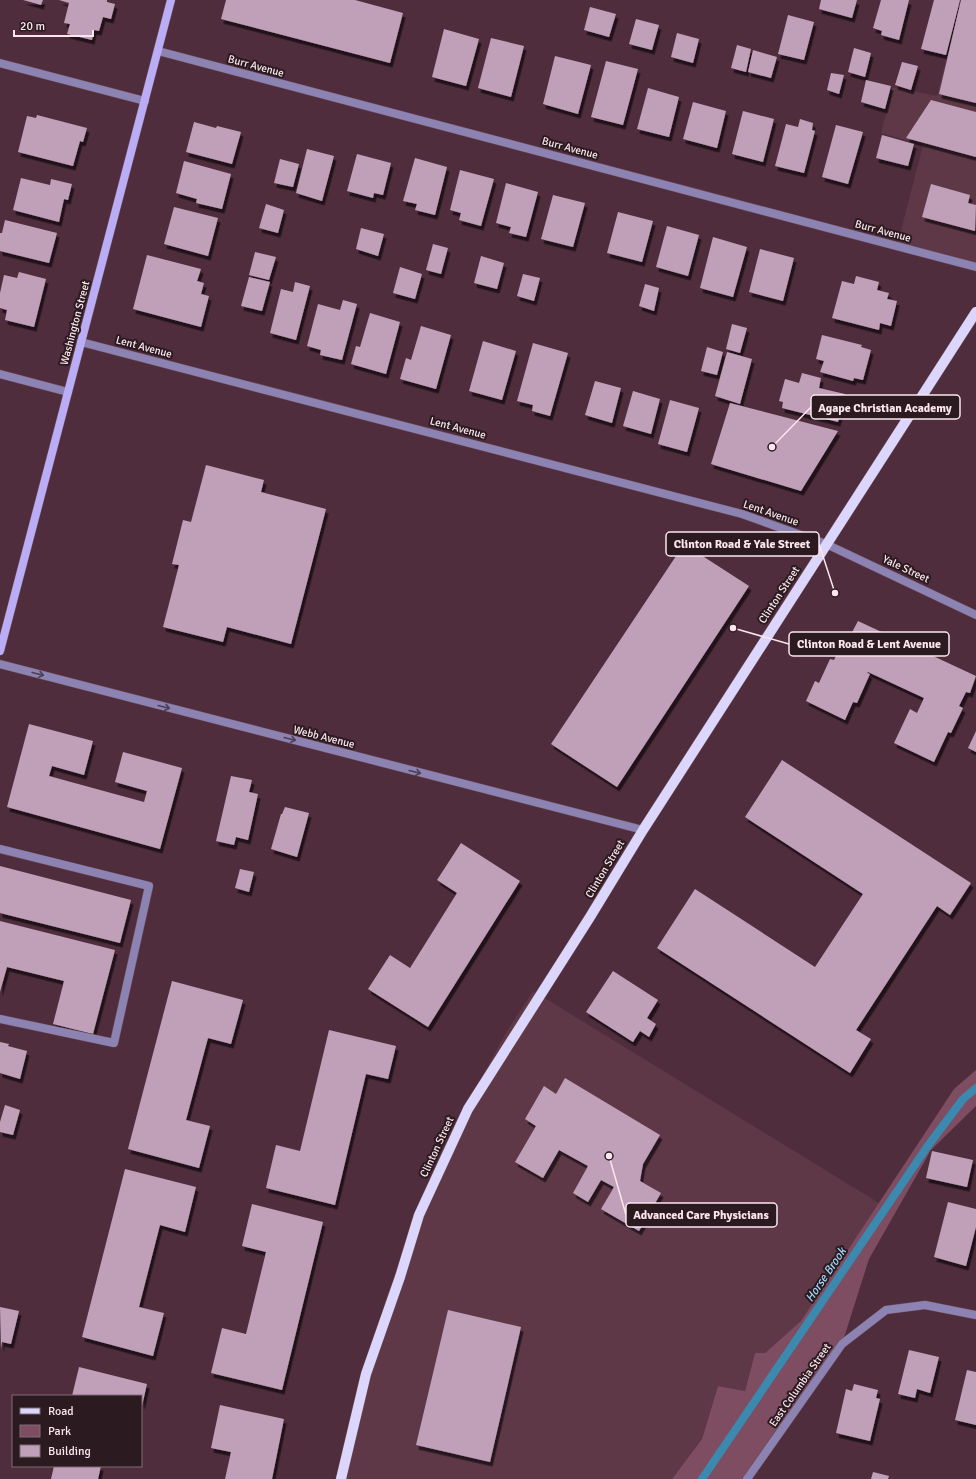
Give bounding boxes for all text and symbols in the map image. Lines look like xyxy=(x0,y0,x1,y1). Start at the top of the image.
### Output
scale bar xyxy=(14,12,93,38)
text: 20 m xyxy=(20,19,45,34)
street label: Burr Avenue xyxy=(226,52,286,80)
street label: Burr Avenue xyxy=(540,134,600,162)
street label: Burr Avenue xyxy=(853,217,913,245)
street label: Washington Street xyxy=(58,279,93,367)
street label: Lent Avenue xyxy=(114,333,174,361)
callout: Agape Christian Academy xyxy=(811,395,960,419)
text: Agape Christian Academy xyxy=(818,401,952,416)
street label: Lent Avenue xyxy=(428,414,488,442)
street label: Lent Avenue xyxy=(742,497,800,529)
callout: Clinton Road & Yale Street xyxy=(666,532,819,556)
text: Clinton Road & Yale Street xyxy=(674,537,811,552)
street label: Yale Street xyxy=(880,552,932,586)
street label: Clinton Street xyxy=(756,564,802,626)
callout: Clinton Road & Lent Avenue xyxy=(789,632,949,656)
text: Clinton Road & Lent Avenue xyxy=(797,637,941,652)
one-way arrow xyxy=(31,671,44,678)
one-way arrow xyxy=(157,703,170,711)
street label: Webb Avenue xyxy=(292,723,356,751)
one-way arrow xyxy=(283,736,296,743)
one-way arrow xyxy=(409,768,422,776)
street label: Clinton Street xyxy=(583,838,627,900)
street label: Clinton Street xyxy=(417,1115,457,1179)
callout: Advanced Care Physicians xyxy=(626,1203,777,1227)
text: Advanced Care Physicians xyxy=(633,1208,769,1223)
water label: Horse Brook xyxy=(802,1244,850,1305)
street label: East Columbia Street xyxy=(766,1341,834,1429)
legend xyxy=(12,1395,142,1467)
text: Road xyxy=(48,1404,74,1419)
text: Park xyxy=(48,1424,71,1439)
text: Building xyxy=(48,1444,91,1459)

